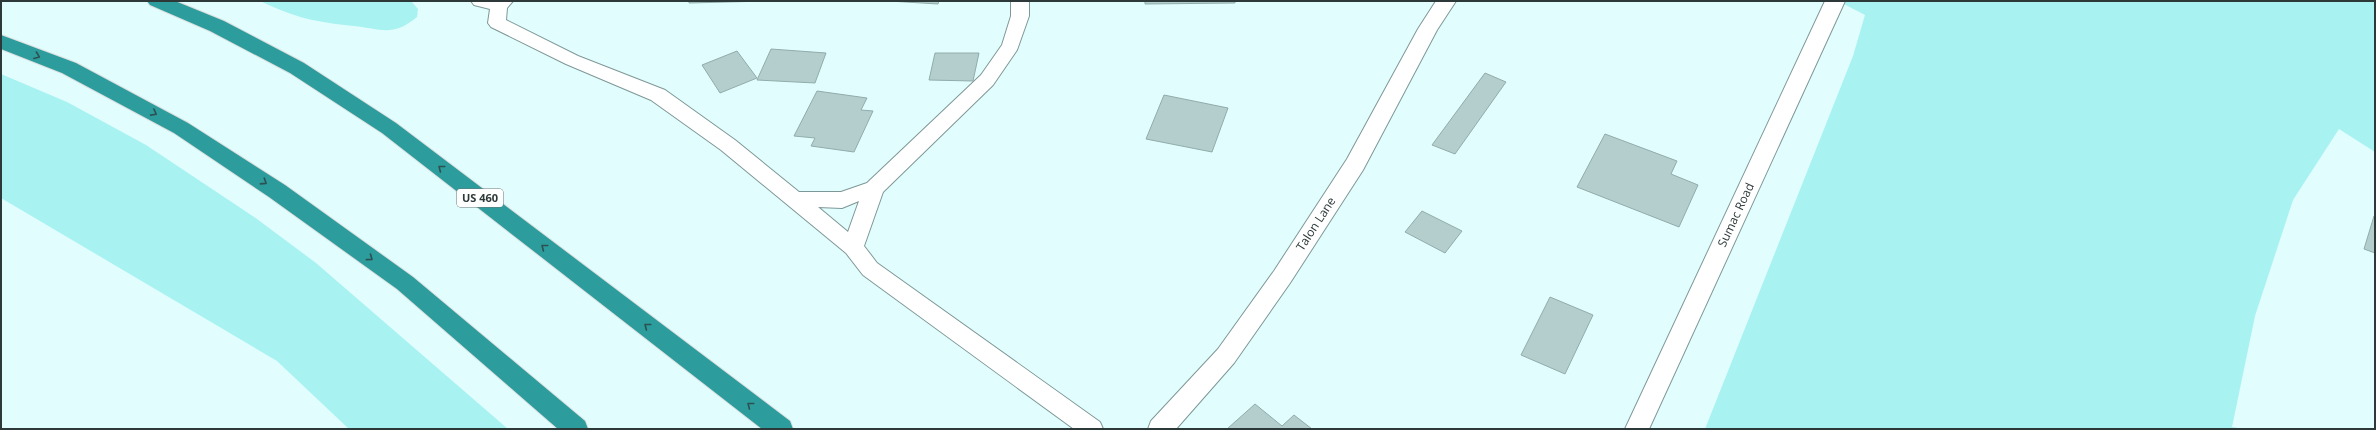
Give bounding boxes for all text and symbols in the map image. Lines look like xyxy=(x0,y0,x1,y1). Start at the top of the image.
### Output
one-way arrow xyxy=(33,51,41,59)
one-way arrow xyxy=(150,109,157,116)
one-way arrow xyxy=(438,165,445,172)
one-way arrow xyxy=(260,178,267,185)
street label: Sumac Road xyxy=(1713,180,1758,250)
road number: US 460 xyxy=(457,189,503,207)
street label: Talon Lane xyxy=(1292,193,1339,254)
one-way arrow xyxy=(542,245,549,252)
one-way arrow xyxy=(365,253,372,260)
one-way arrow xyxy=(645,324,652,331)
one-way arrow xyxy=(748,403,755,410)

